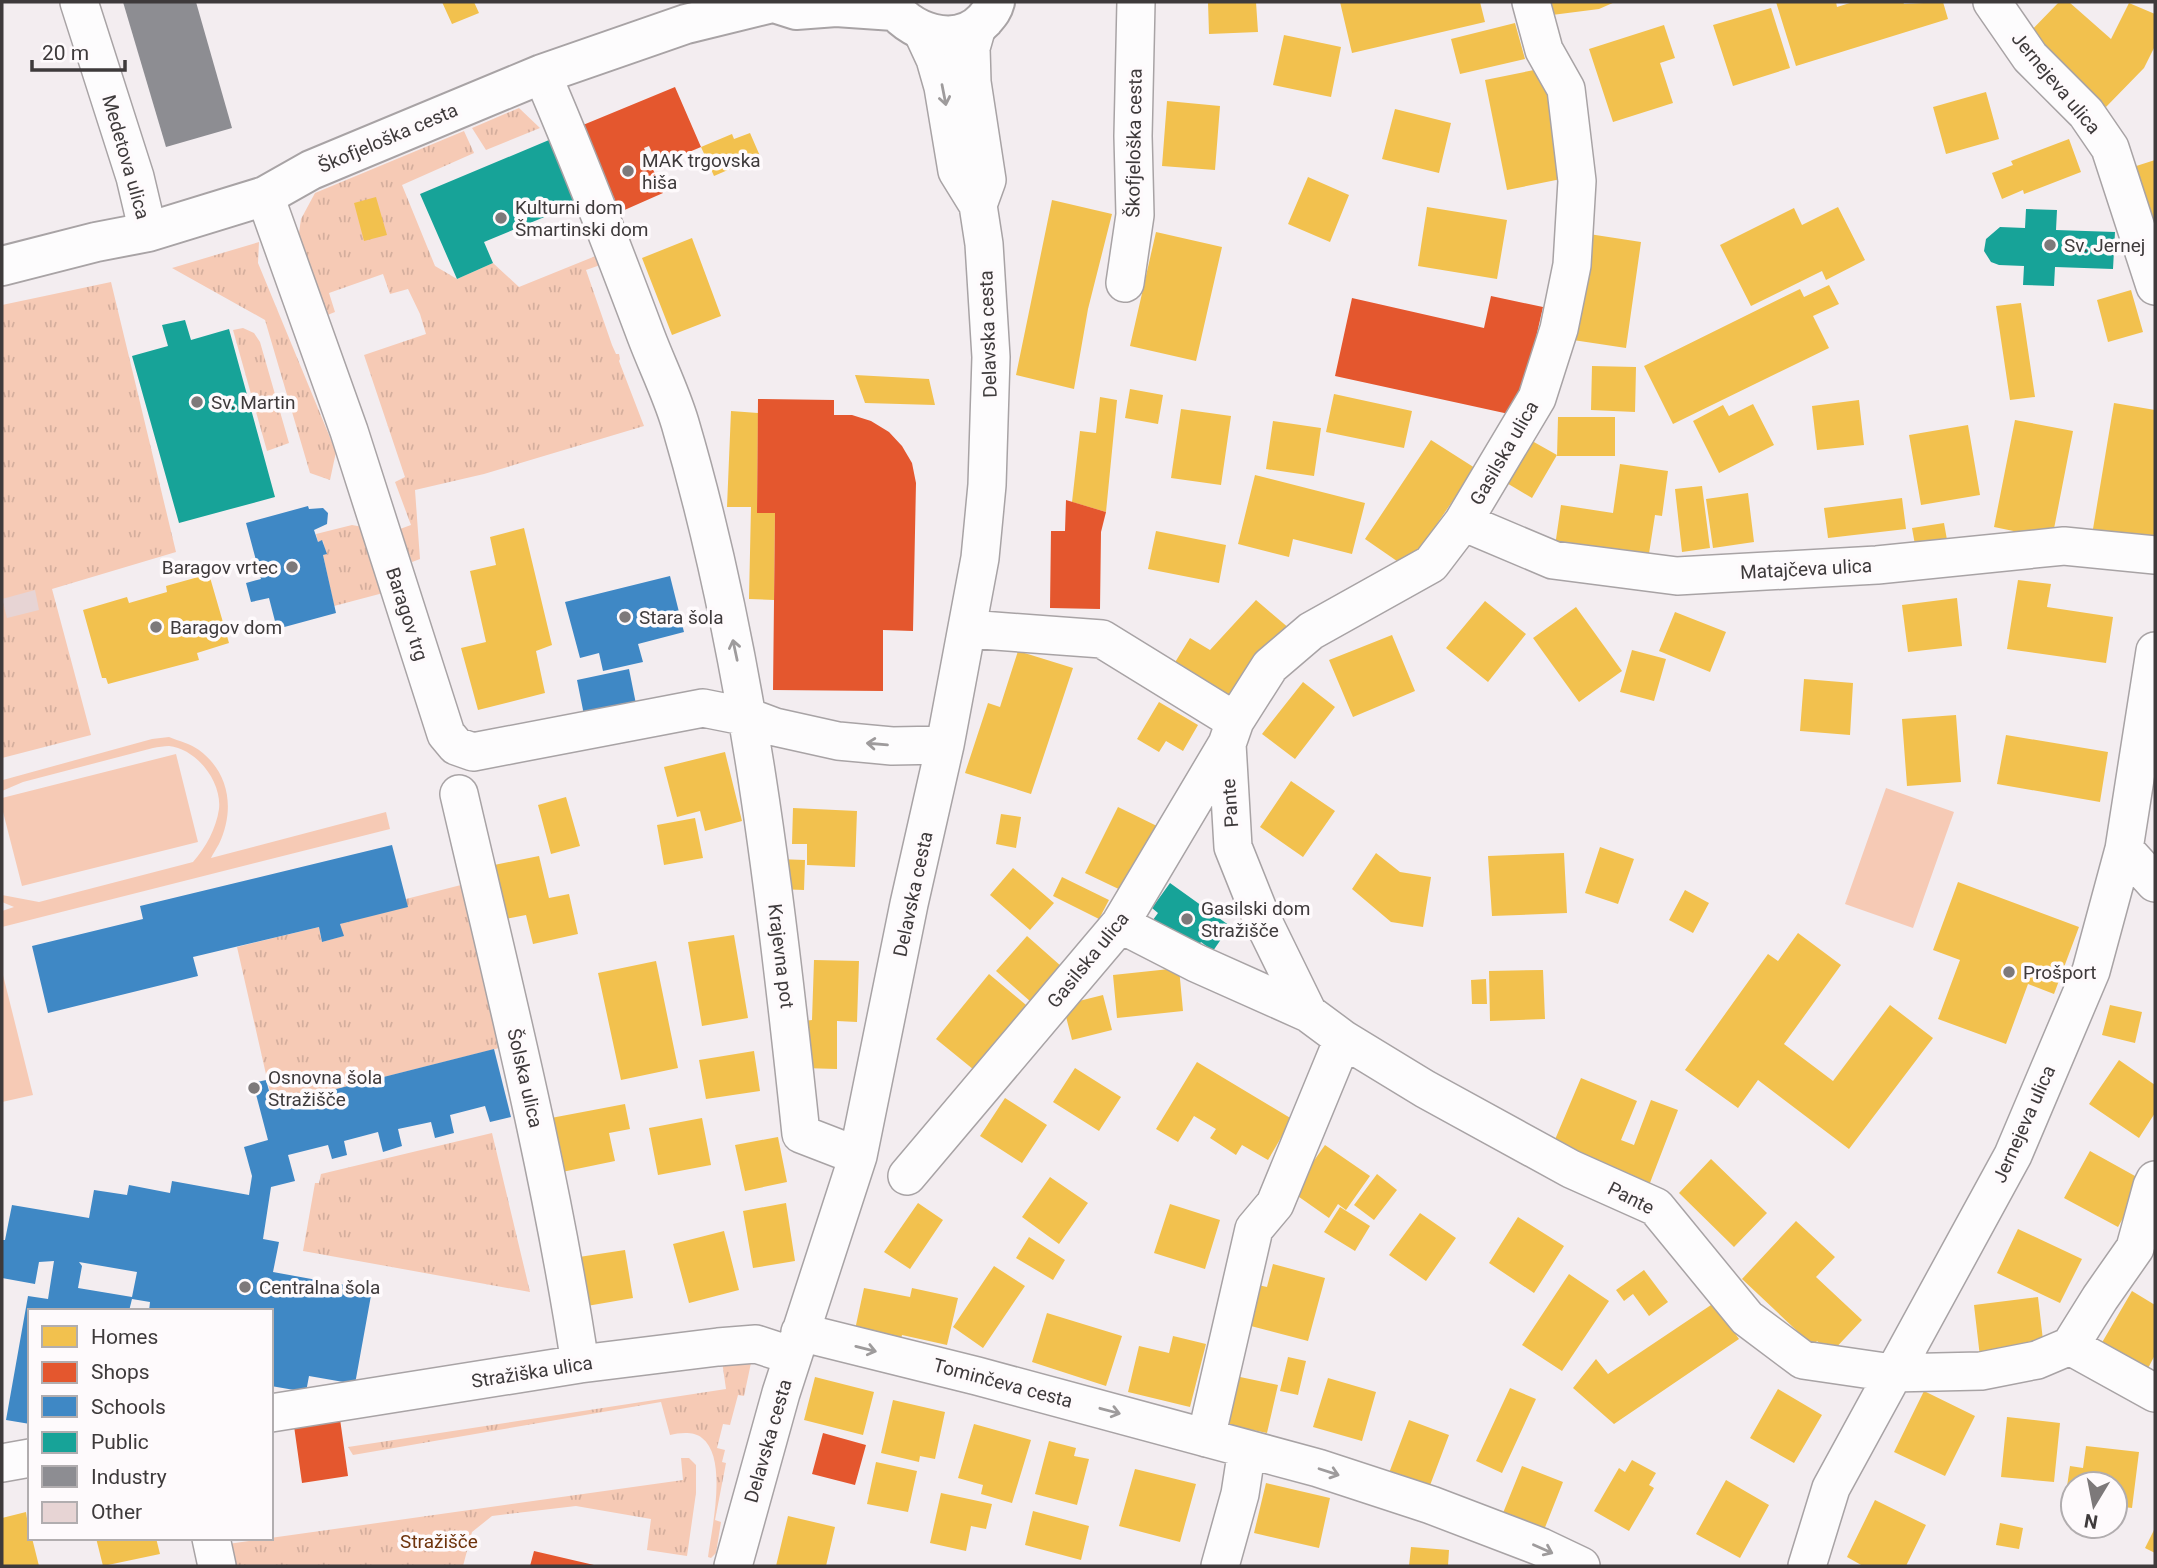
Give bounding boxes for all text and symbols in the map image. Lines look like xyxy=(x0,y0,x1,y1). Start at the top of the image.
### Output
street label: Jernejeva ulica xyxy=(2007,27,2105,139)
scale bar xyxy=(32,28,124,72)
text: 20 m xyxy=(42,41,89,65)
street label: Škofjeloška cesta xyxy=(1121,68,1147,218)
one-way arrow xyxy=(938,83,951,106)
street label: Medetova ulica xyxy=(97,92,155,222)
street label: Škofjeloška cesta xyxy=(315,98,461,178)
place label: MAK trgovska hiša xyxy=(642,149,761,194)
marker: MAK trgovska hiša xyxy=(620,163,636,179)
place label: Kulturni dom Šmartinski dom xyxy=(515,196,649,241)
marker: Kulturni dom Šmartinski dom xyxy=(493,210,509,226)
place label: Sv. Jernej xyxy=(2064,234,2145,257)
marker: Sv. Jernej xyxy=(2042,237,2058,253)
street label: Delavska cesta xyxy=(974,270,1002,398)
place label: Sv. Martin xyxy=(211,391,295,414)
marker: Sv. Martin xyxy=(189,394,205,410)
street label: Gasilska ulica xyxy=(1465,397,1543,509)
street label: Matajčeva ulica xyxy=(1739,554,1873,584)
place label: Baragov vrtec xyxy=(162,556,278,579)
marker: Baragov vrtec xyxy=(284,559,300,575)
street label: Baragov trg xyxy=(381,564,433,664)
place label: Stara šola xyxy=(639,606,724,629)
marker: Stara šola xyxy=(617,609,633,625)
place label: Baragov dom xyxy=(170,616,282,639)
marker: Baragov dom xyxy=(148,619,164,635)
one-way arrow xyxy=(727,639,741,662)
one-way arrow xyxy=(866,737,889,750)
street label: Pante xyxy=(1217,778,1243,828)
street label: Delavska cesta xyxy=(889,829,937,959)
place label: Gasilski dom Stražišče xyxy=(1201,897,1310,942)
street label: Krajevna pot xyxy=(763,902,799,1010)
street label: Gasilska ulica xyxy=(1042,907,1134,1013)
marker: Gasilski dom Stražišče xyxy=(1179,911,1195,927)
place label: Prošport xyxy=(2023,961,2097,984)
marker: Prošport xyxy=(2001,964,2017,980)
street label: Šolska ulica xyxy=(502,1026,548,1130)
street label: Jernejeva ulica xyxy=(1988,1062,2060,1186)
place label: Osnovna šola Stražišče xyxy=(268,1066,382,1111)
marker: Osnovna šola Stražišče xyxy=(246,1080,262,1096)
street label: Pante xyxy=(1604,1177,1658,1219)
place label: Centralna šola xyxy=(259,1276,380,1299)
marker: Centralna šola xyxy=(237,1279,253,1295)
legend xyxy=(28,1309,273,1540)
text: Homes xyxy=(91,1325,158,1349)
one-way arrow xyxy=(854,1343,877,1356)
street label: Stražiška ulica xyxy=(470,1351,594,1393)
street label: Tominčeva cesta xyxy=(931,1353,1075,1413)
text: Shops xyxy=(91,1360,150,1384)
street label: Delavska cesta xyxy=(739,1377,797,1505)
text: Schools xyxy=(91,1395,166,1419)
one-way arrow xyxy=(1098,1405,1121,1418)
text: Public xyxy=(91,1430,149,1454)
text: Industry xyxy=(91,1465,167,1489)
one-way arrow xyxy=(1318,1467,1340,1479)
north arrow xyxy=(2059,1470,2129,1540)
text: Other xyxy=(91,1500,142,1524)
text: N xyxy=(2083,1509,2100,1534)
park label: Stražišče xyxy=(400,1530,478,1553)
one-way arrow xyxy=(1532,1543,1553,1556)

